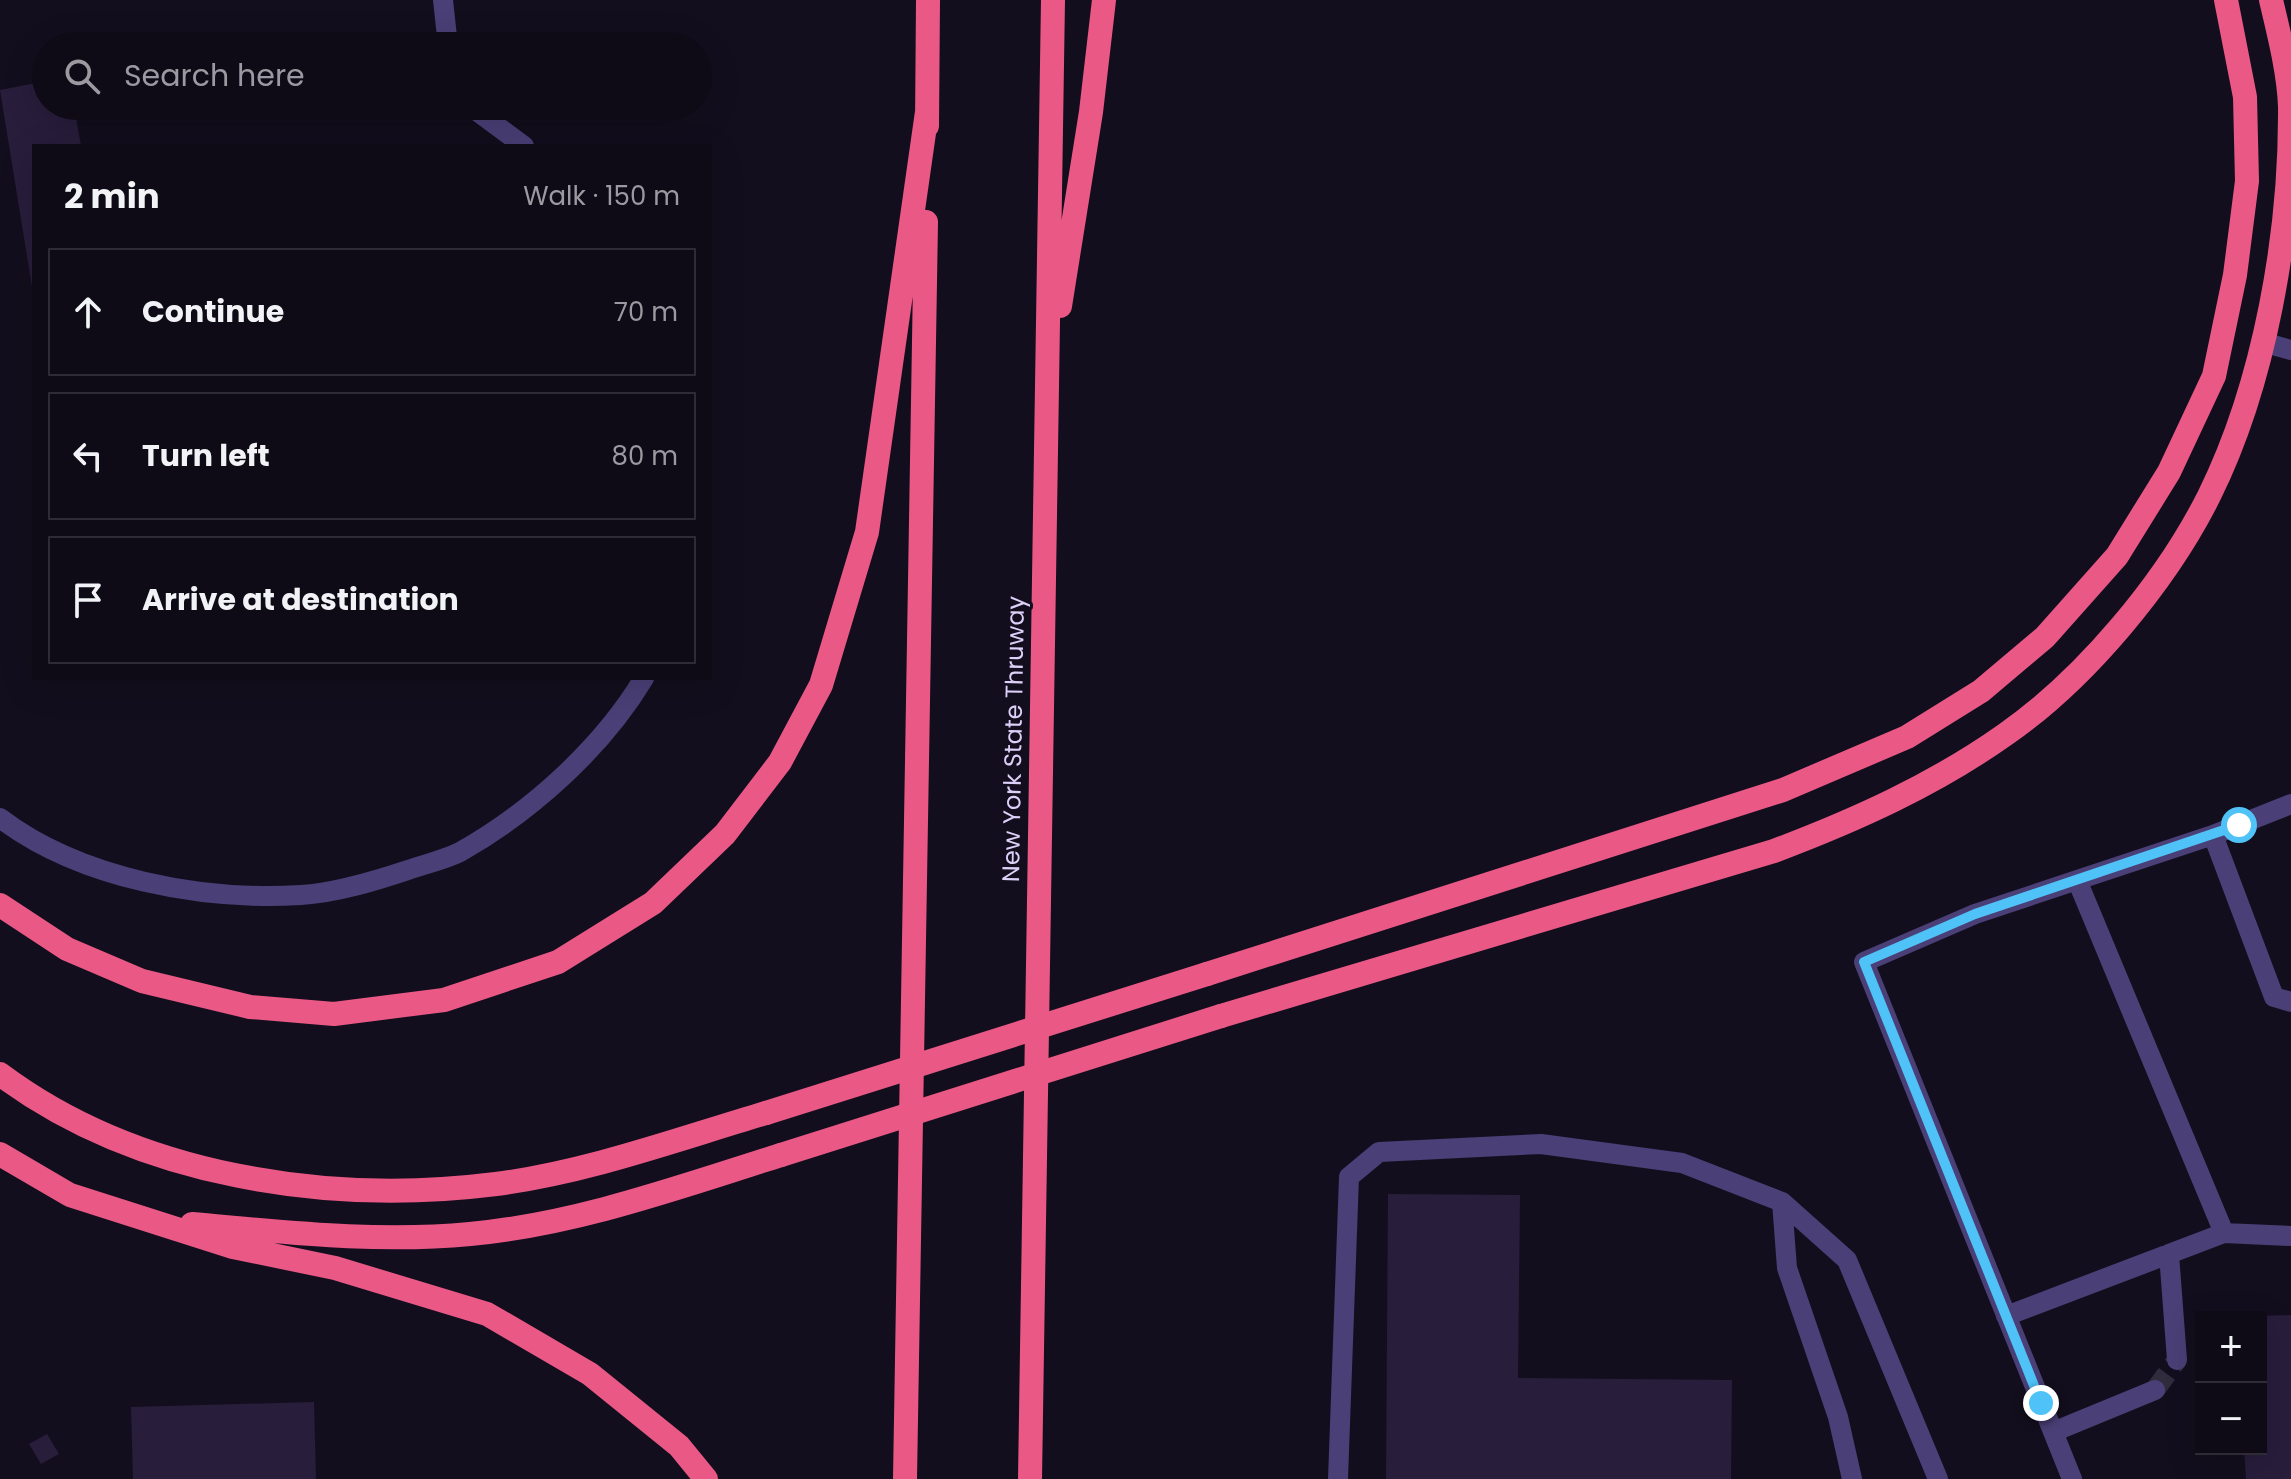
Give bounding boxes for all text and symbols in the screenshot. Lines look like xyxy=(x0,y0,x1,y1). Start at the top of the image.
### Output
search box xyxy=(32,32,712,120)
icon: search xyxy=(60,54,104,98)
text: Search here xyxy=(124,54,305,97)
text: 2 min xyxy=(64,172,160,220)
text: Walk · 150 m xyxy=(523,178,680,214)
icon: ahead xyxy=(66,290,110,334)
text: Continue xyxy=(142,290,284,333)
text: 70 m xyxy=(614,294,678,330)
icon: left xyxy=(66,434,110,478)
text: Turn left xyxy=(142,434,270,477)
text: 80 m xyxy=(612,438,678,474)
icon: arrive xyxy=(66,578,110,622)
text: Arrive at destination xyxy=(142,578,459,621)
street label: New York State Thruway xyxy=(994,595,1032,882)
route start xyxy=(2221,807,2257,843)
map controls xyxy=(2195,1311,2267,1455)
button: + xyxy=(2195,1311,2267,1383)
button: − xyxy=(2195,1383,2267,1455)
route end xyxy=(2023,1385,2059,1421)

